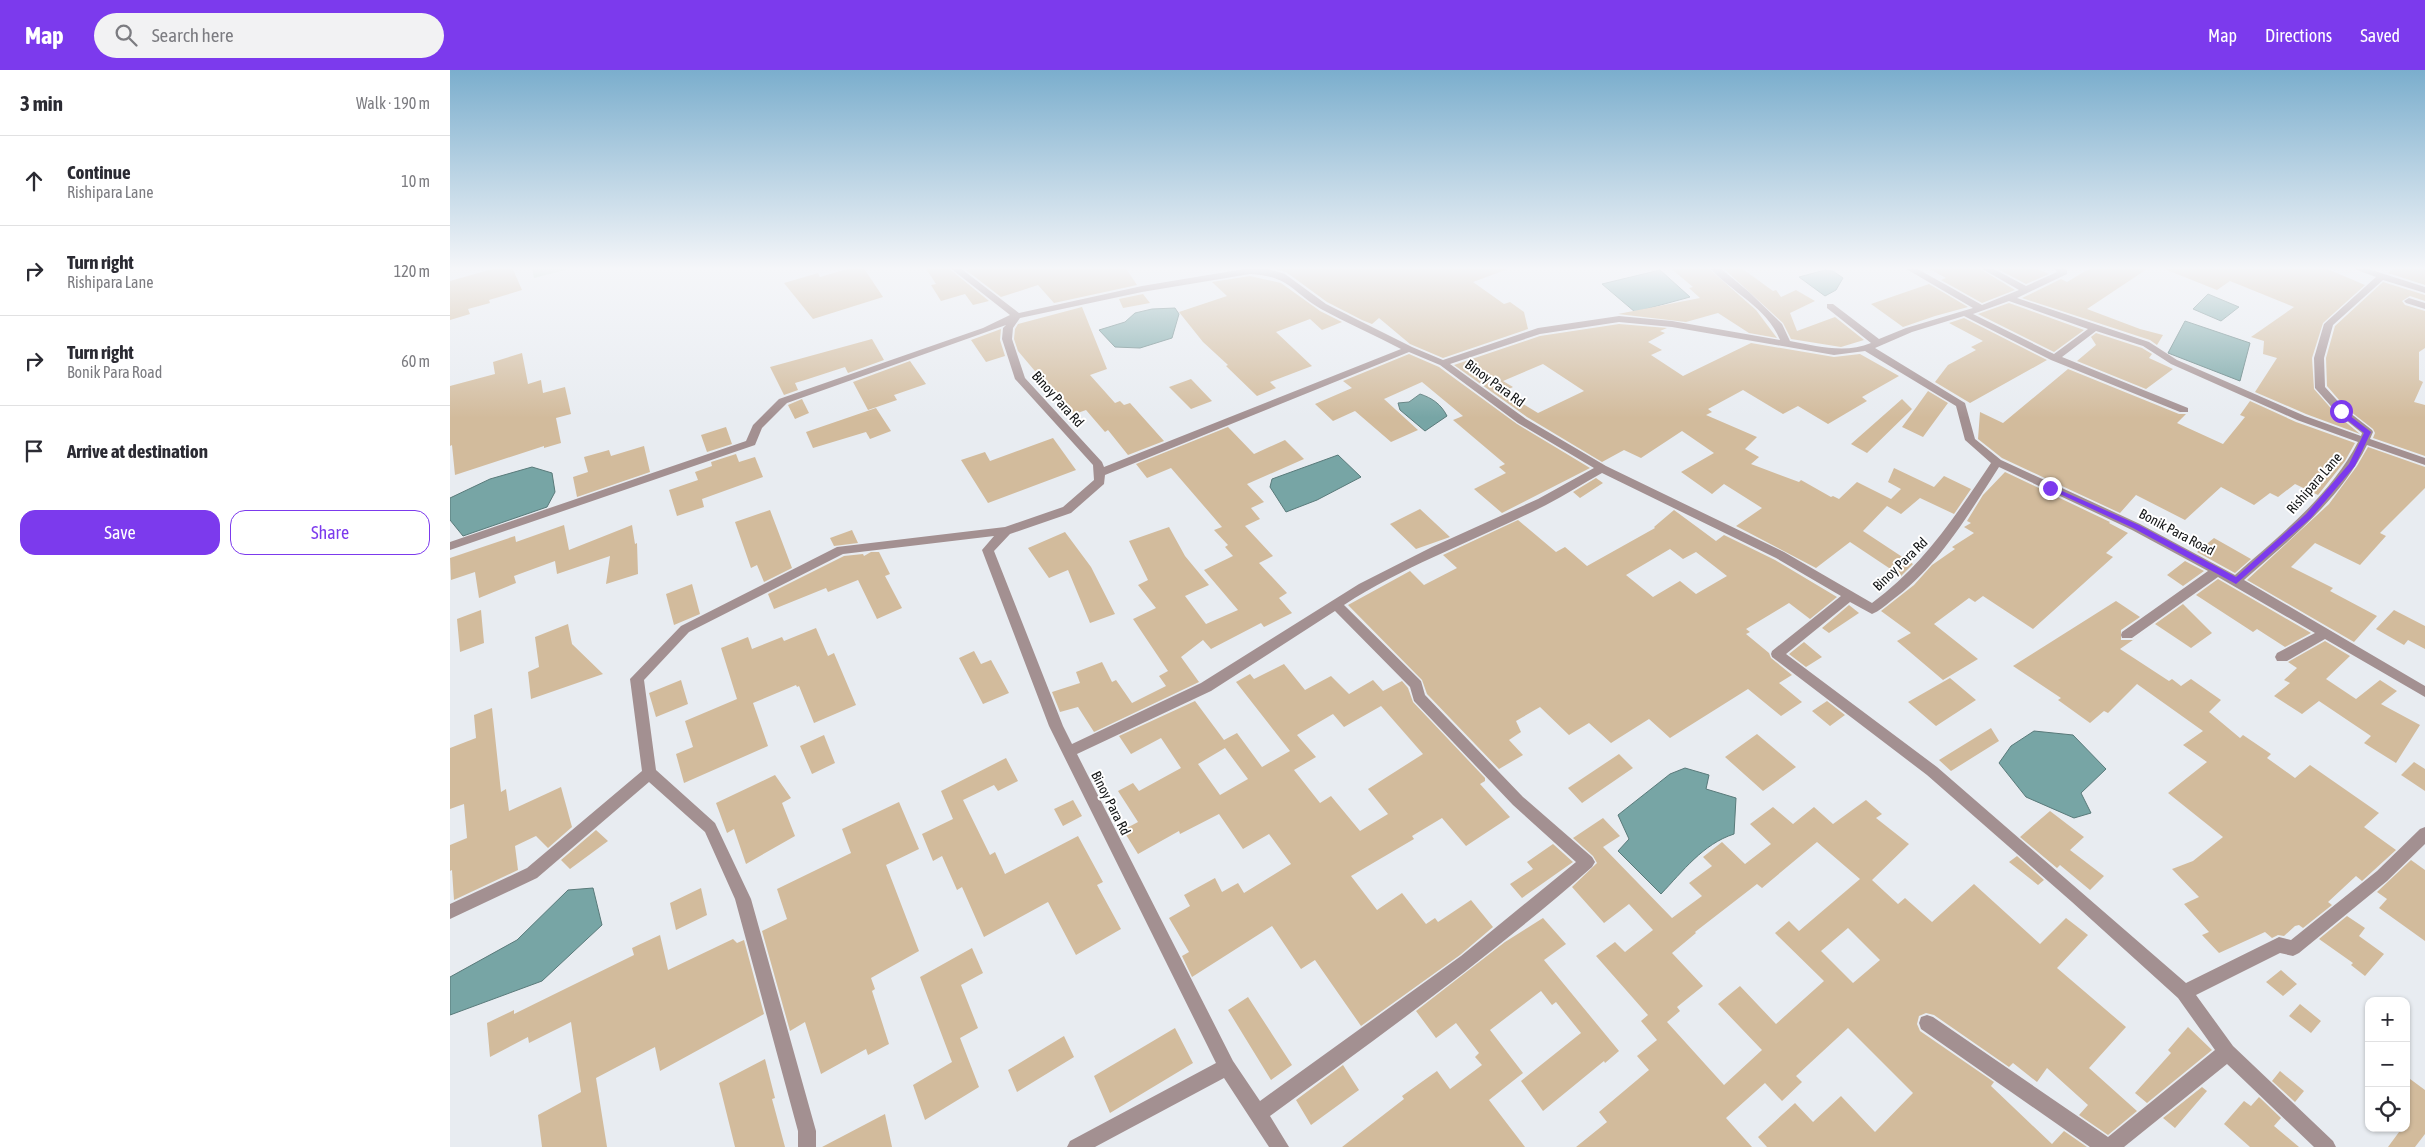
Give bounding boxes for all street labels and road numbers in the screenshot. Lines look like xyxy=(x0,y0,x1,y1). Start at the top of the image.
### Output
street label: Binoy Para Rd xyxy=(1462,356,1528,410)
street label: Binoy Para Rd xyxy=(1029,368,1087,430)
street label: Rishipara Lane xyxy=(2283,449,2345,517)
street label: Bonik Para Road xyxy=(2136,505,2218,559)
street label: Binoy Para Rd xyxy=(1869,534,1931,594)
street label: Binoy Para Rd xyxy=(1088,768,1134,838)

